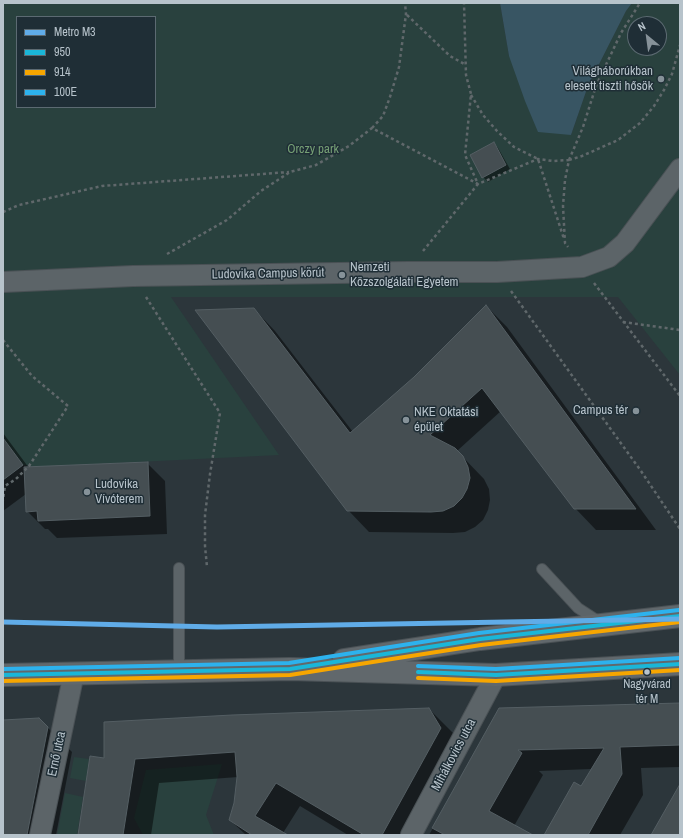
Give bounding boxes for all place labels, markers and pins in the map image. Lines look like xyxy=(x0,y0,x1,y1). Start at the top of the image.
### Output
place label: Világháborúkban elesett tiszti hősök xyxy=(565,64,653,95)
marker: Világháborúkban elesett tiszti hősök xyxy=(656,74,666,84)
place label: Nemzeti Közszolgálati Egyetem xyxy=(350,260,458,291)
marker: Nemzeti Közszolgálati Egyetem xyxy=(337,270,347,280)
place label: Campus tér xyxy=(573,403,628,419)
place label: NKE Oktatási épület xyxy=(414,405,479,436)
marker: Campus tér xyxy=(631,406,641,416)
marker: NKE Oktatási épület xyxy=(401,415,411,425)
place label: Ludovika Vívóterem xyxy=(95,477,143,508)
marker: Ludovika Vívóterem xyxy=(82,487,92,497)
marker: Nagyvárad tér M xyxy=(642,667,652,677)
place label: Nagyvárad tér M xyxy=(623,678,671,706)

